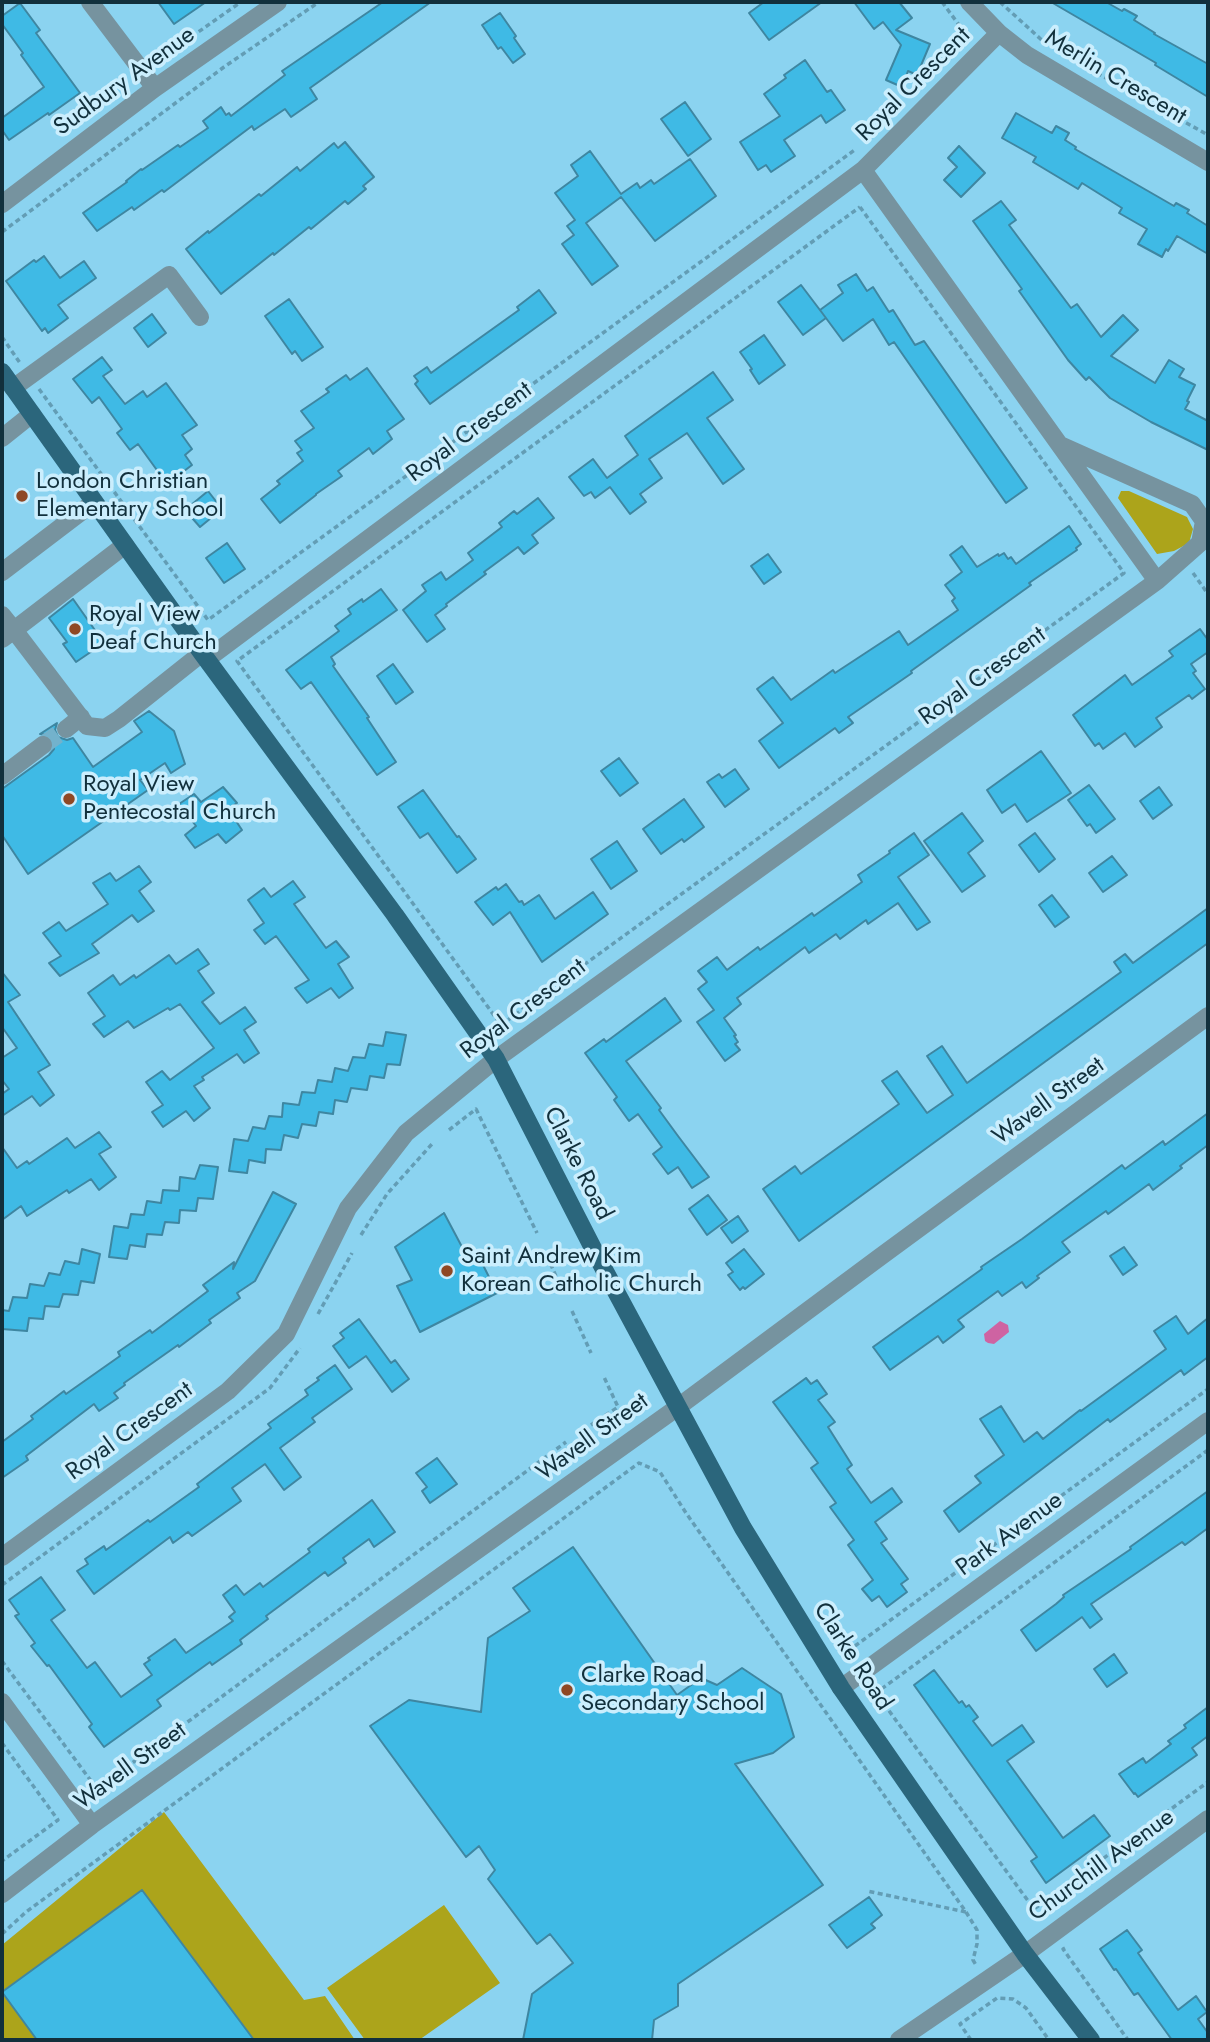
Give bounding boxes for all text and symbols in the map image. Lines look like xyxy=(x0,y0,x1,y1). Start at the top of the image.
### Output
street label: Sudbury Avenue xyxy=(49,21,201,143)
street label: Royal Crescent xyxy=(851,22,977,148)
street label: Merlin Crescent xyxy=(1039,24,1191,132)
street label: Royal Crescent xyxy=(402,377,538,489)
place label: London Christian Elementary School xyxy=(36,468,224,524)
marker: London Christian Elementary School xyxy=(14,488,30,504)
place label: Royal View Deaf Church xyxy=(89,601,217,657)
marker: Royal View Deaf Church xyxy=(67,621,83,637)
street label: Royal Crescent xyxy=(914,621,1052,733)
place label: Royal View Pentecostal Church xyxy=(83,771,276,827)
marker: Royal View Pentecostal Church xyxy=(61,791,77,807)
street label: Royal Crescent xyxy=(456,954,592,1066)
street label: Wavell Street xyxy=(988,1052,1110,1152)
street label: Clarke Road xyxy=(536,1103,618,1225)
place label: Saint Andrew Kim Korean Catholic Church xyxy=(461,1243,702,1299)
marker: Saint Andrew Kim Korean Catholic Church xyxy=(439,1263,455,1279)
street label: Royal Crescent xyxy=(61,1376,199,1488)
street label: Wavell Street xyxy=(532,1388,654,1488)
street label: Park Avenue xyxy=(951,1487,1069,1583)
street label: Clarke Road xyxy=(806,1597,898,1717)
place label: Clarke Road Secondary School xyxy=(581,1662,765,1718)
marker: Clarke Road Secondary School xyxy=(559,1682,575,1698)
street label: Wavell Street xyxy=(70,1717,192,1817)
street label: Churchill Avenue xyxy=(1024,1804,1180,1928)

